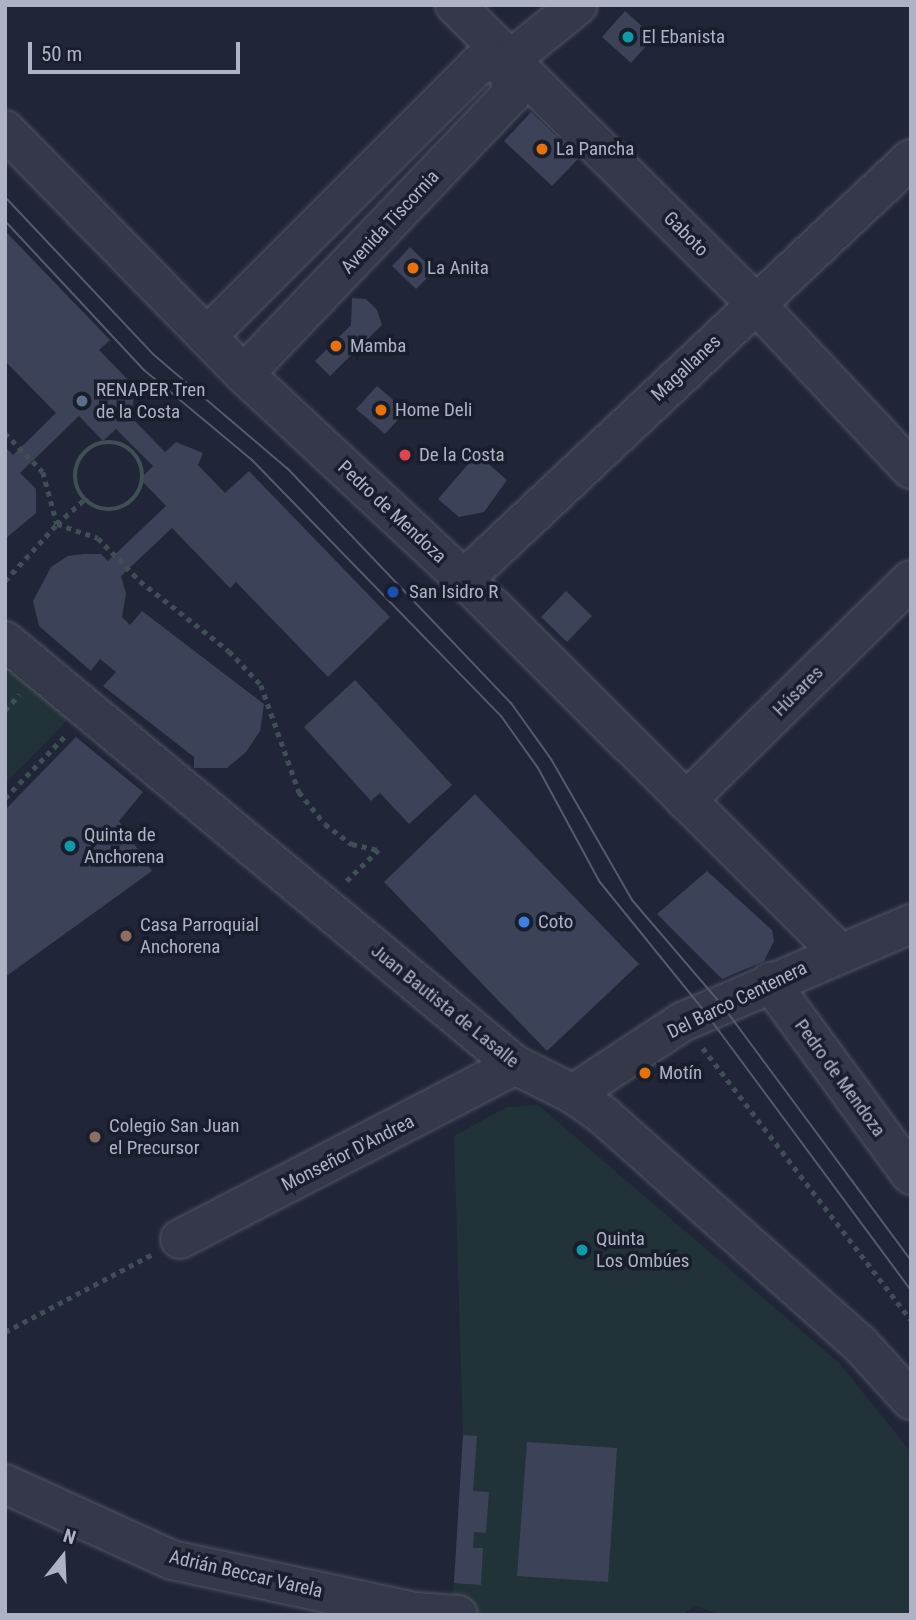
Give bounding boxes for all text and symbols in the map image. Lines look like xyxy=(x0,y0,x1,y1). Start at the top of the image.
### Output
place label: El Ebanista xyxy=(642,26,725,48)
scale bar xyxy=(32,28,243,72)
marker: El Ebanista xyxy=(620,29,636,45)
text: 50 m xyxy=(41,42,82,66)
place label: La Pancha xyxy=(556,138,634,160)
marker: La Pancha xyxy=(534,141,550,157)
street label: Avenida Tiscornia xyxy=(336,165,444,279)
street label: Gaboto xyxy=(659,207,713,261)
place label: La Anita xyxy=(427,257,489,279)
marker: La Anita xyxy=(405,260,421,276)
street label: Magallanes xyxy=(647,330,725,406)
place label: Mamba xyxy=(350,335,406,357)
marker: Mamba xyxy=(328,338,344,354)
place label: RENAPER Tren de la Costa xyxy=(96,379,206,423)
marker: RENAPER Tren de la Costa xyxy=(74,393,90,409)
place label: Home Deli xyxy=(395,399,472,421)
marker: Home Deli xyxy=(373,402,389,418)
place label: De la Costa xyxy=(419,444,505,466)
marker: De la Costa xyxy=(397,447,413,463)
street label: Pedro de Mendoza xyxy=(333,456,451,568)
place label: San Isidro R xyxy=(409,581,498,603)
marker: San Isidro R xyxy=(383,582,403,602)
street label: Húsares xyxy=(768,661,828,721)
place label: Quinta de Anchorena xyxy=(84,824,164,868)
marker: Quinta de Anchorena xyxy=(62,838,78,854)
place label: Coto xyxy=(538,911,573,933)
place label: Casa Parroquial Anchorena xyxy=(140,914,259,958)
marker: Coto xyxy=(516,914,532,930)
marker: Casa Parroquial Anchorena xyxy=(118,928,134,944)
street label: Juan Bautista de Lasalle xyxy=(366,939,524,1073)
street label: Del Barco Centenera xyxy=(664,956,810,1044)
street label: Pedro de Mendoza xyxy=(790,1015,890,1141)
place label: Motín xyxy=(659,1062,702,1084)
marker: Motín xyxy=(637,1065,653,1081)
street label: Monseñor D'Andrea xyxy=(278,1110,418,1196)
place label: Colegio San Juan el Precursor xyxy=(109,1115,239,1159)
marker: Colegio San Juan el Precursor xyxy=(87,1129,103,1145)
place label: Quinta Los Ombúes xyxy=(596,1228,689,1272)
marker: Quinta Los Ombúes xyxy=(574,1242,590,1258)
north arrow xyxy=(28,1522,98,1592)
text: N xyxy=(61,1524,79,1549)
street label: Adrián Beccar Varela xyxy=(167,1545,325,1603)

